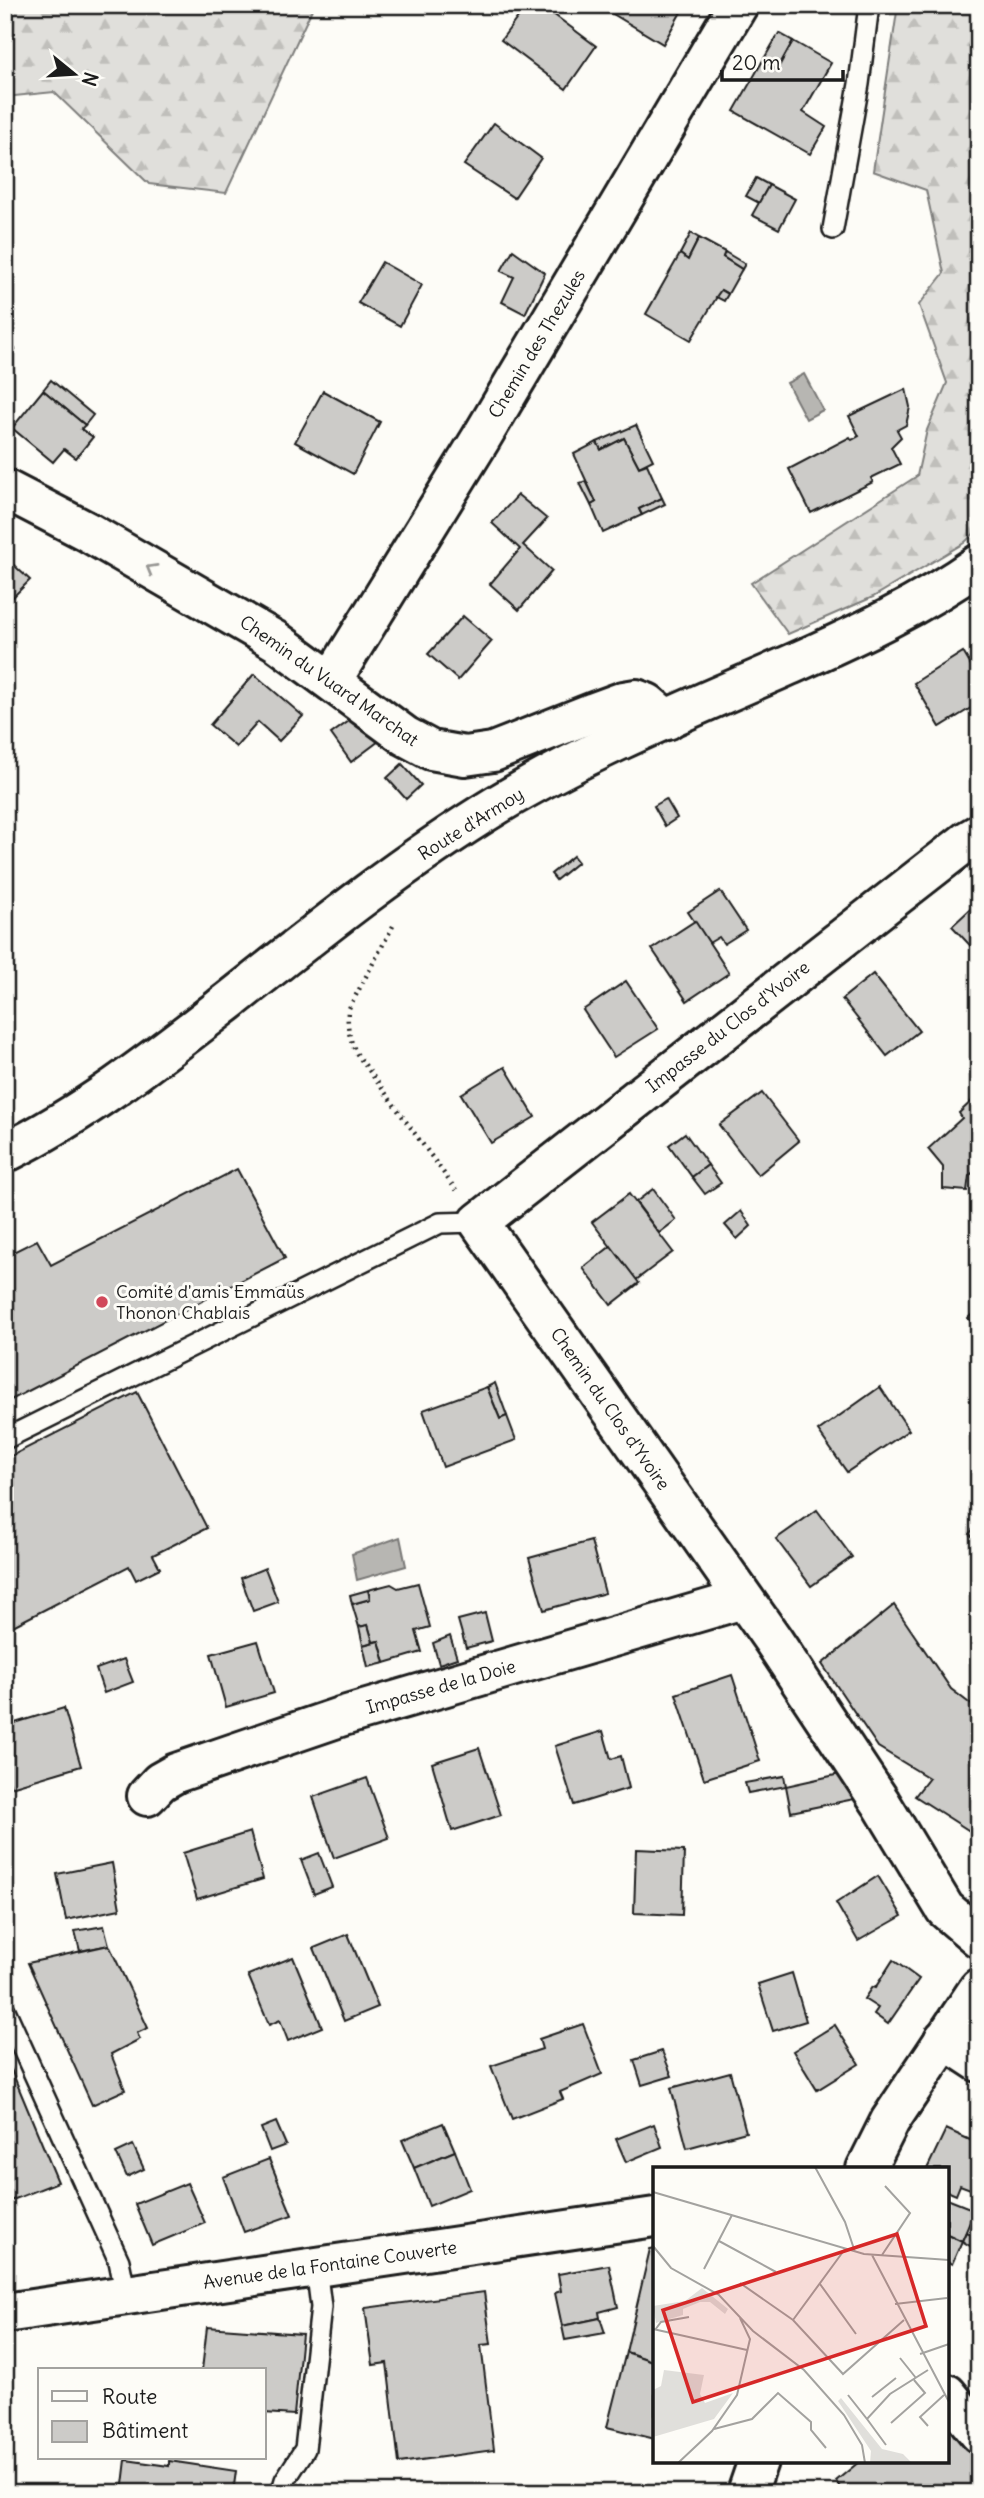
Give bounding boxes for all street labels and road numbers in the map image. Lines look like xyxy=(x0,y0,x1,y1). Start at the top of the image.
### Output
street label: Chemin des Thezules xyxy=(483,265,590,422)
street label: Chemin du Vuard Marchat xyxy=(235,610,423,751)
street label: Route d'Armoy xyxy=(414,782,528,865)
street label: Impasse du Clos d'Yvoire xyxy=(641,956,814,1098)
street label: Chemin du Clos d'Yvoire xyxy=(546,1323,675,1494)
street label: Impasse de la Doie xyxy=(364,1654,518,1719)
street label: Avenue de la Fontaine Couverte xyxy=(202,2235,458,2294)

